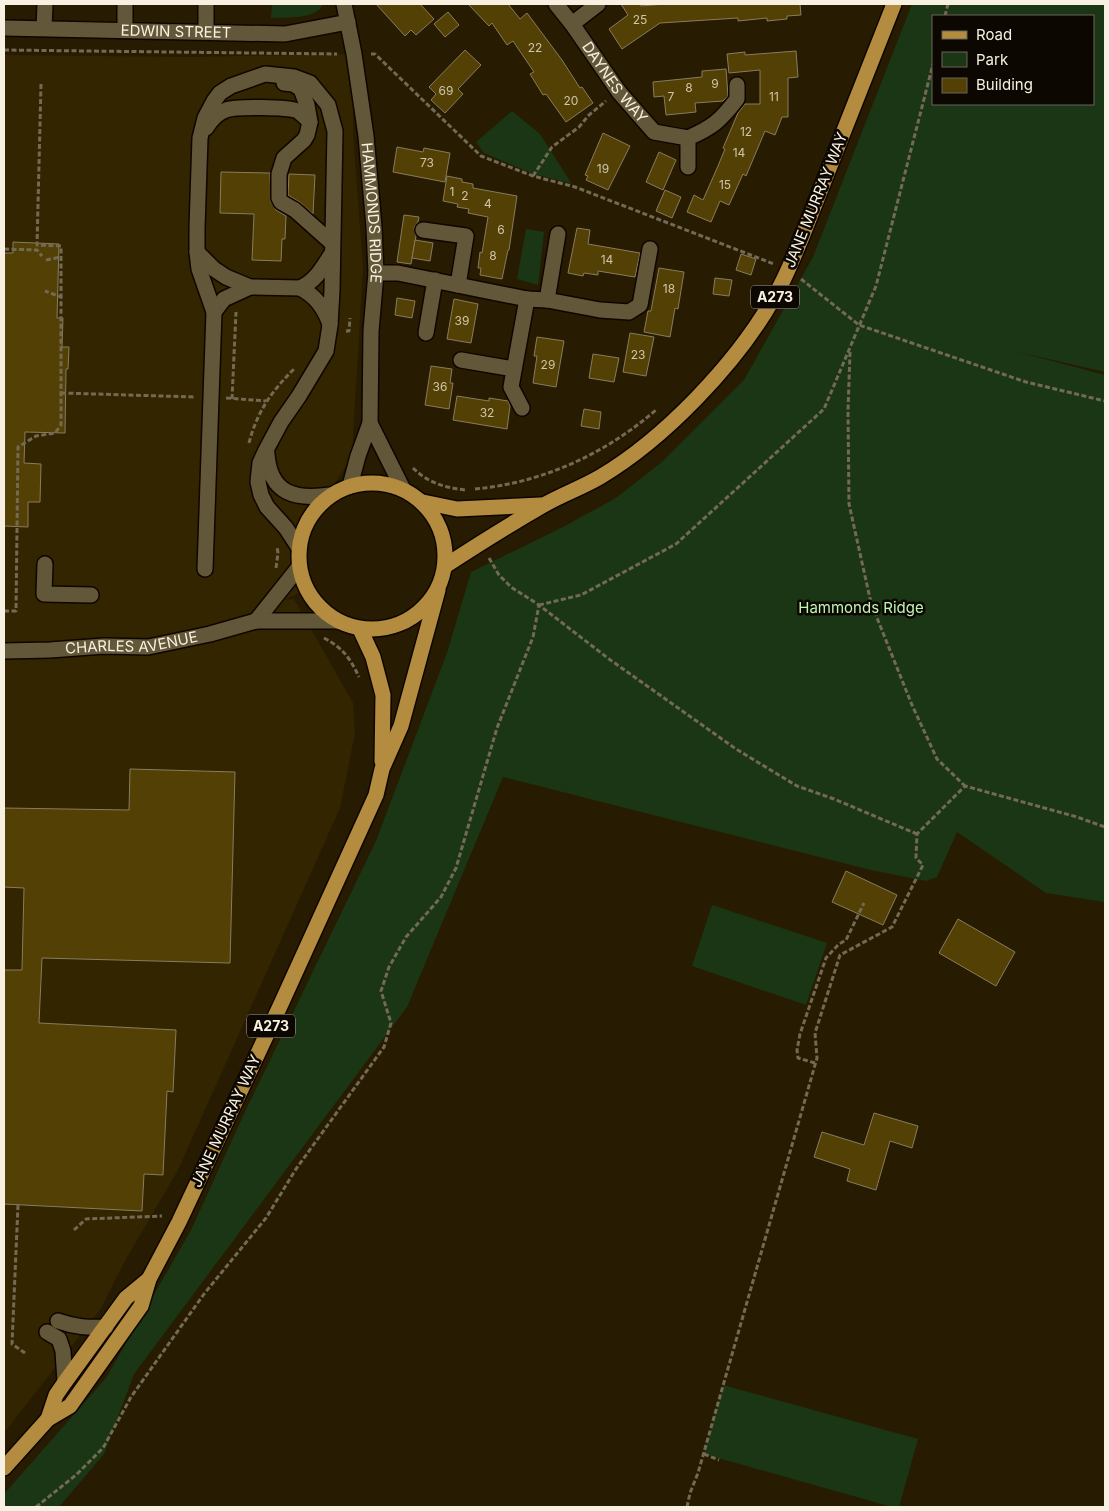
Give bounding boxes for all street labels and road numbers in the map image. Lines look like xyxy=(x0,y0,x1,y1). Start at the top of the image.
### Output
street label: EDWIN STREET xyxy=(120,20,232,42)
street label: DAYNES WAY xyxy=(578,38,652,127)
street label: JANE MURRAY WAY xyxy=(780,129,851,270)
street label: HAMMONDS RIDGE xyxy=(358,142,386,284)
road number: A273 xyxy=(751,286,799,308)
street label: CHARLES AVENUE xyxy=(64,627,199,658)
road number: A273 xyxy=(247,1014,295,1038)
street label: JANE MURRAY WAY xyxy=(186,1051,265,1190)

